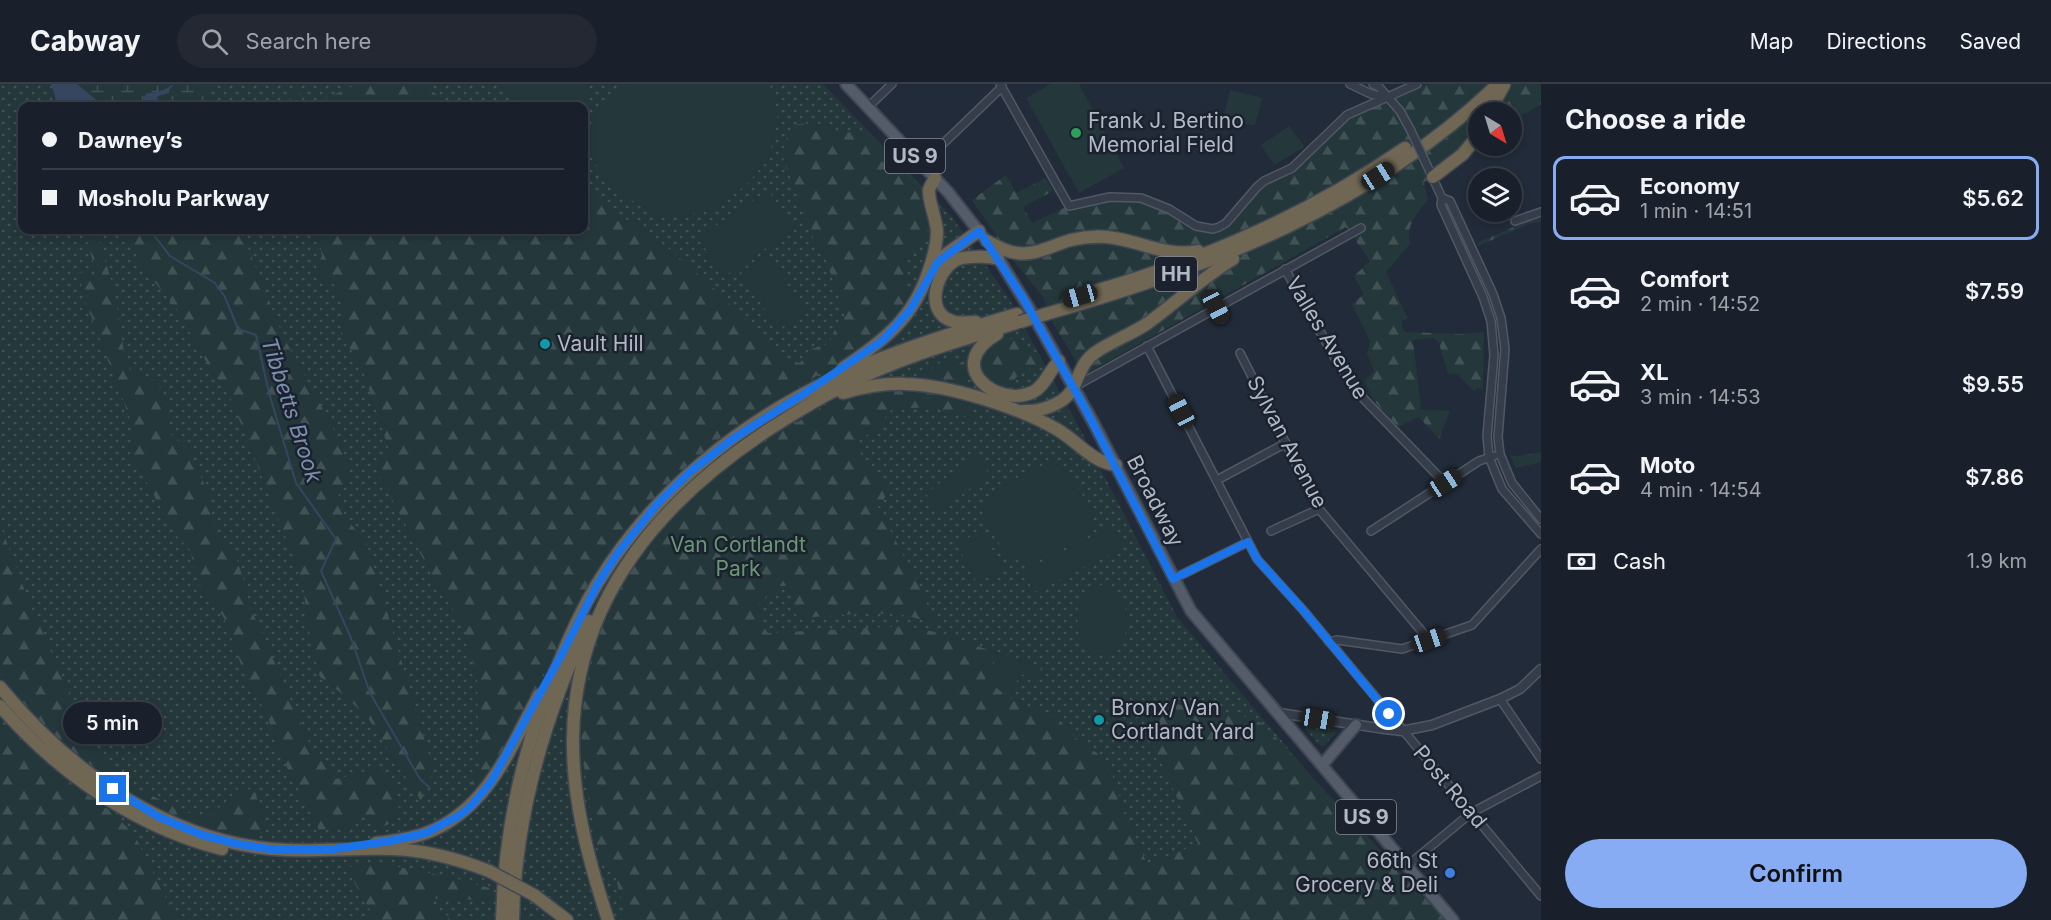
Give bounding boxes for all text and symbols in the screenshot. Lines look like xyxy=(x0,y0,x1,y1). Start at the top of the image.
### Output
search box xyxy=(177,14,597,68)
text: Cabway xyxy=(30,24,141,58)
icon: search xyxy=(198,25,231,58)
text: Search here xyxy=(246,28,371,54)
text: Map xyxy=(1750,29,1793,54)
text: Directions xyxy=(1826,29,1927,54)
text: Saved xyxy=(1960,29,2021,54)
north arrow xyxy=(1468,102,1522,156)
map controls xyxy=(1468,102,1522,222)
text: Choose a ride xyxy=(1565,103,1746,136)
place label: Frank J. Bertino Memorial Field xyxy=(1088,108,1244,157)
marker: Frank J. Bertino Memorial Field xyxy=(1069,126,1083,140)
text: Dawney’s xyxy=(78,127,183,153)
road number: US 9 xyxy=(885,139,945,173)
car xyxy=(1358,159,1398,193)
button: layers xyxy=(1468,168,1522,222)
icon: car xyxy=(1568,171,1622,225)
text: Economy xyxy=(1640,173,1740,199)
text: Mosholu Parkway xyxy=(78,185,269,211)
text: $5.62 xyxy=(1962,185,2024,211)
text: 1 min · 14:51 xyxy=(1640,199,1752,223)
road number: HH xyxy=(1155,257,1197,291)
icon: car xyxy=(1568,264,1622,318)
text: Comfort xyxy=(1640,266,1729,292)
street label: Valles Avenue xyxy=(1281,272,1374,403)
text: $7.59 xyxy=(1965,278,2024,304)
car xyxy=(1060,282,1100,310)
car xyxy=(1200,287,1232,327)
text: 2 min · 14:52 xyxy=(1640,292,1760,316)
place label: Vault Hill xyxy=(557,331,644,356)
water label: Tibbetts Brook xyxy=(256,334,328,487)
marker: Vault Hill xyxy=(538,337,552,351)
icon: car xyxy=(1568,357,1622,411)
text: XL xyxy=(1640,359,1669,385)
street label: Sylvan Avenue xyxy=(1242,371,1333,512)
text: $9.55 xyxy=(1962,371,2024,397)
text: 3 min · 14:53 xyxy=(1640,385,1761,409)
car xyxy=(1165,391,1197,431)
icon: car xyxy=(1568,450,1622,504)
street label: Broadway xyxy=(1122,451,1189,551)
text: Moto xyxy=(1640,452,1695,478)
text: $7.86 xyxy=(1965,464,2024,490)
car xyxy=(1425,466,1465,500)
text: 4 min · 14:54 xyxy=(1640,478,1762,502)
park label: Van Cortlandt Park xyxy=(670,532,806,581)
icon: cash xyxy=(1565,545,1598,578)
text: Cash xyxy=(1613,548,1666,574)
text: 1.9 km xyxy=(1967,549,2027,573)
car xyxy=(1409,626,1449,654)
place label: Bronx/ Van Cortlandt Yard xyxy=(1111,695,1254,744)
route start xyxy=(1375,700,1402,727)
callout: 5 min xyxy=(63,702,162,744)
car xyxy=(1299,707,1337,731)
text: 5 min xyxy=(86,711,139,735)
marker: Bronx/ Van Cortlandt Yard xyxy=(1092,713,1106,727)
street label: Post Road xyxy=(1409,740,1492,833)
route end xyxy=(99,775,126,802)
road number: US 9 xyxy=(1336,800,1396,834)
button: Confirm xyxy=(1565,839,2027,908)
place label: 66th St Grocery & Deli xyxy=(1295,848,1438,897)
marker: 66th St Grocery & Deli xyxy=(1443,866,1457,880)

